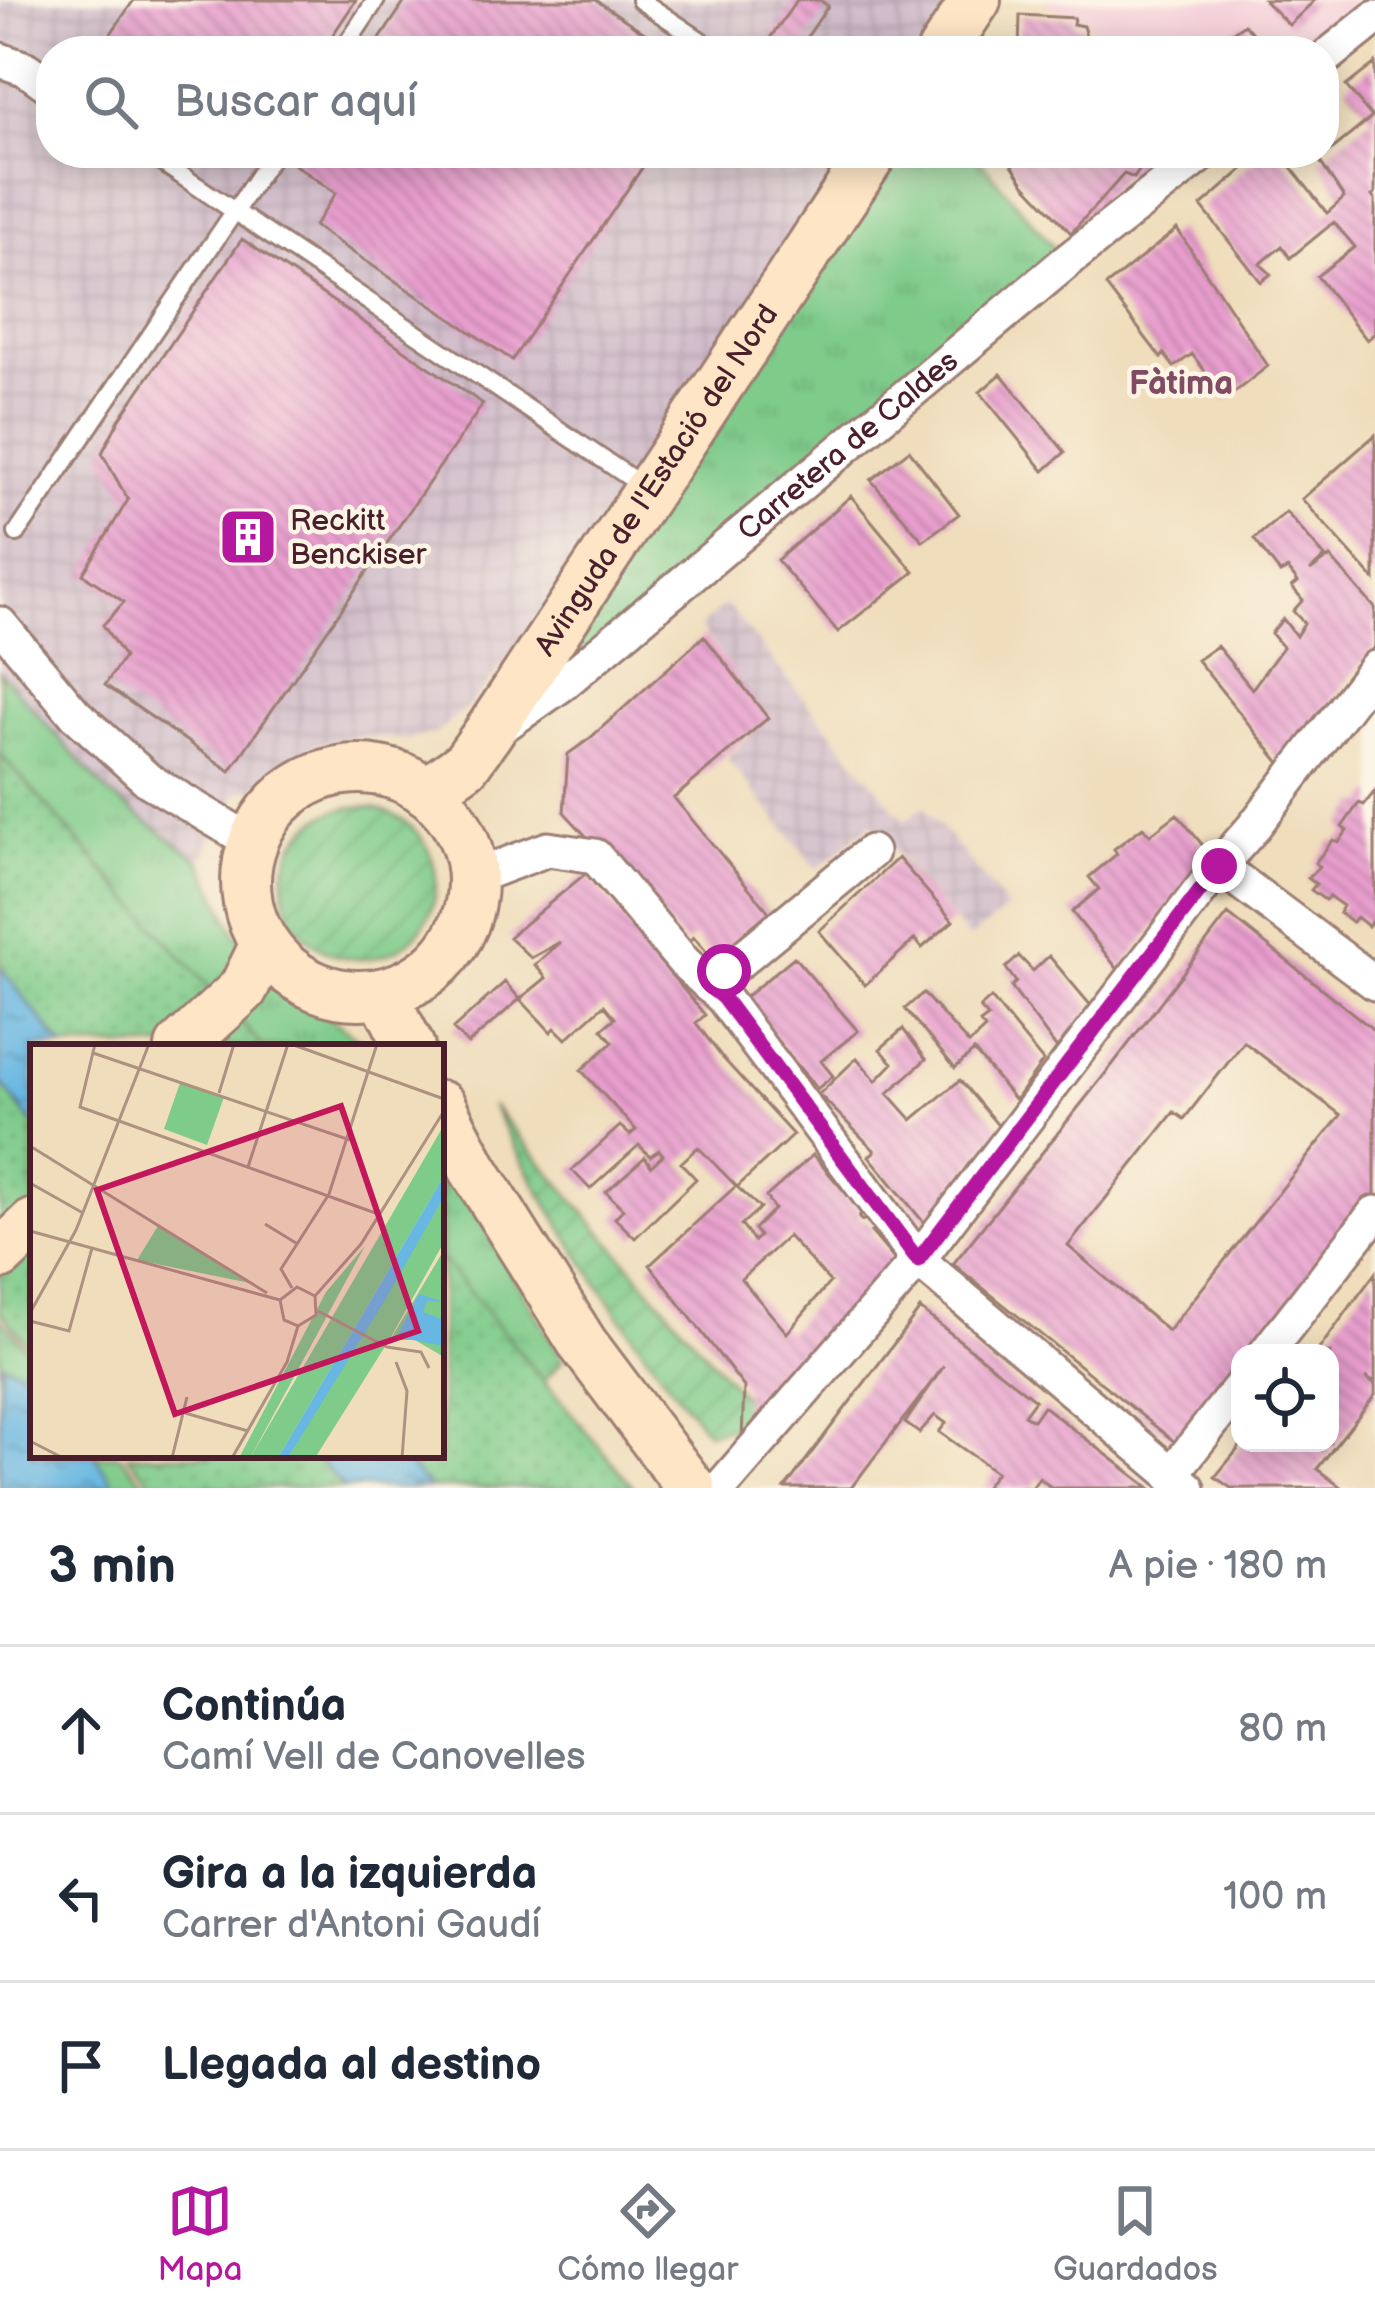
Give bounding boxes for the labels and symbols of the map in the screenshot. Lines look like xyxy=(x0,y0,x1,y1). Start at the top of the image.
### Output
street label: Avinguda de l'Estació del Nord xyxy=(528,298,786,663)
street label: Carretera de Caldes xyxy=(731,343,966,548)
district label: Fàtima xyxy=(1129,364,1233,404)
place label: Reckitt Benckiser xyxy=(290,503,428,573)
building icon: Reckitt Benckiser xyxy=(217,506,279,568)
route end xyxy=(1192,839,1246,893)
route start xyxy=(697,944,751,998)
inset map xyxy=(30,1044,444,1458)

